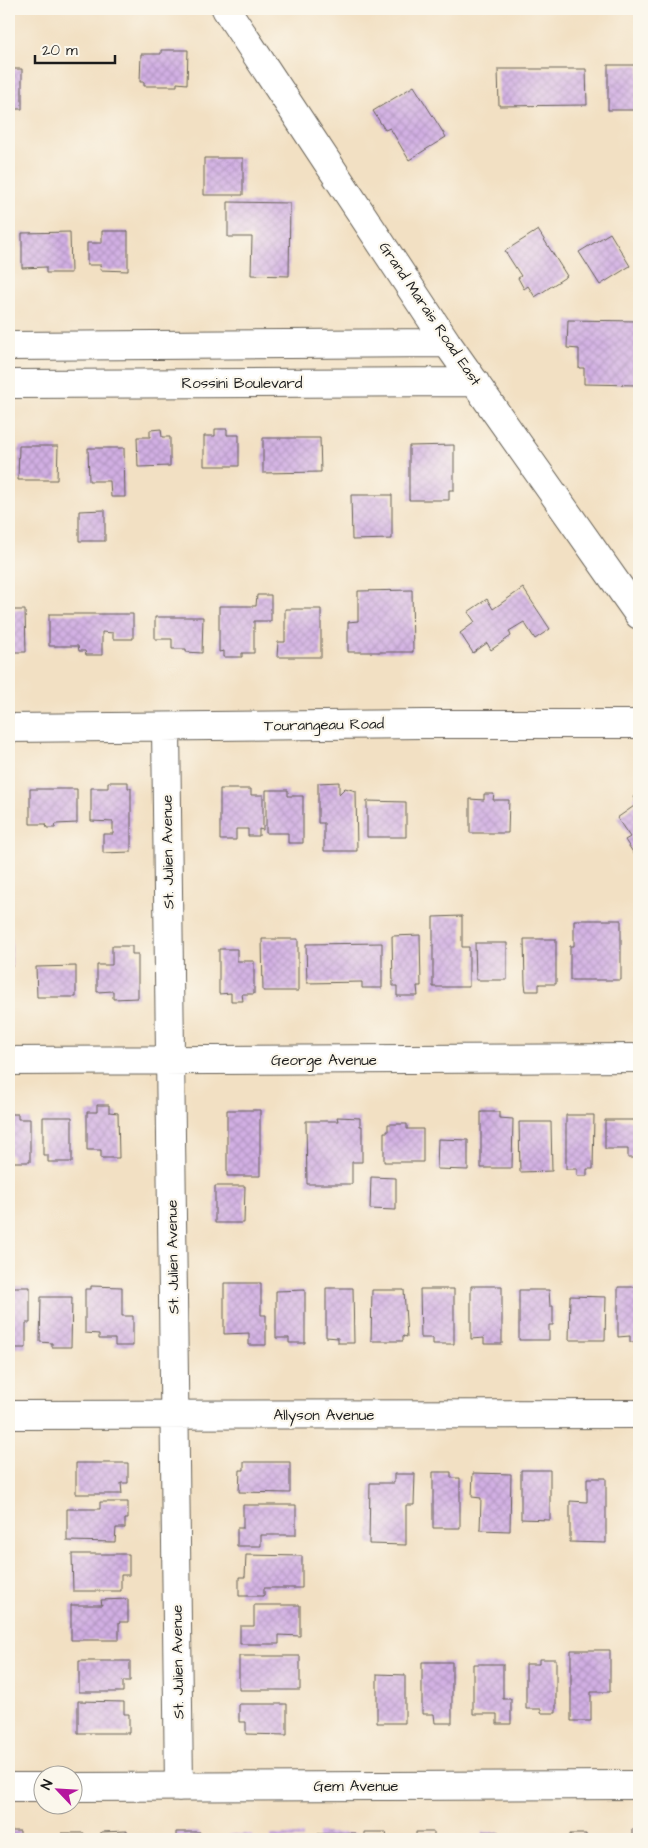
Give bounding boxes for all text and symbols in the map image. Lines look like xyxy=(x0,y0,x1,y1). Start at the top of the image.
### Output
scale bar xyxy=(35,32,115,64)
text: 20 m xyxy=(42,40,78,61)
street label: Grand Marais Road East xyxy=(374,238,486,390)
street label: Rossini Boulevard xyxy=(182,373,303,394)
street label: Tourangeau Road xyxy=(264,713,385,738)
street label: St. Julien Avenue xyxy=(157,795,179,909)
street label: George Avenue xyxy=(271,1050,377,1072)
street label: St. Julien Avenue xyxy=(162,1200,184,1314)
street label: Allyson Avenue xyxy=(274,1405,374,1427)
street label: St. Julien Avenue xyxy=(167,1605,189,1719)
north arrow xyxy=(32,1766,82,1816)
street label: Gem Avenue xyxy=(314,1776,398,1797)
text: N xyxy=(36,1777,58,1793)

